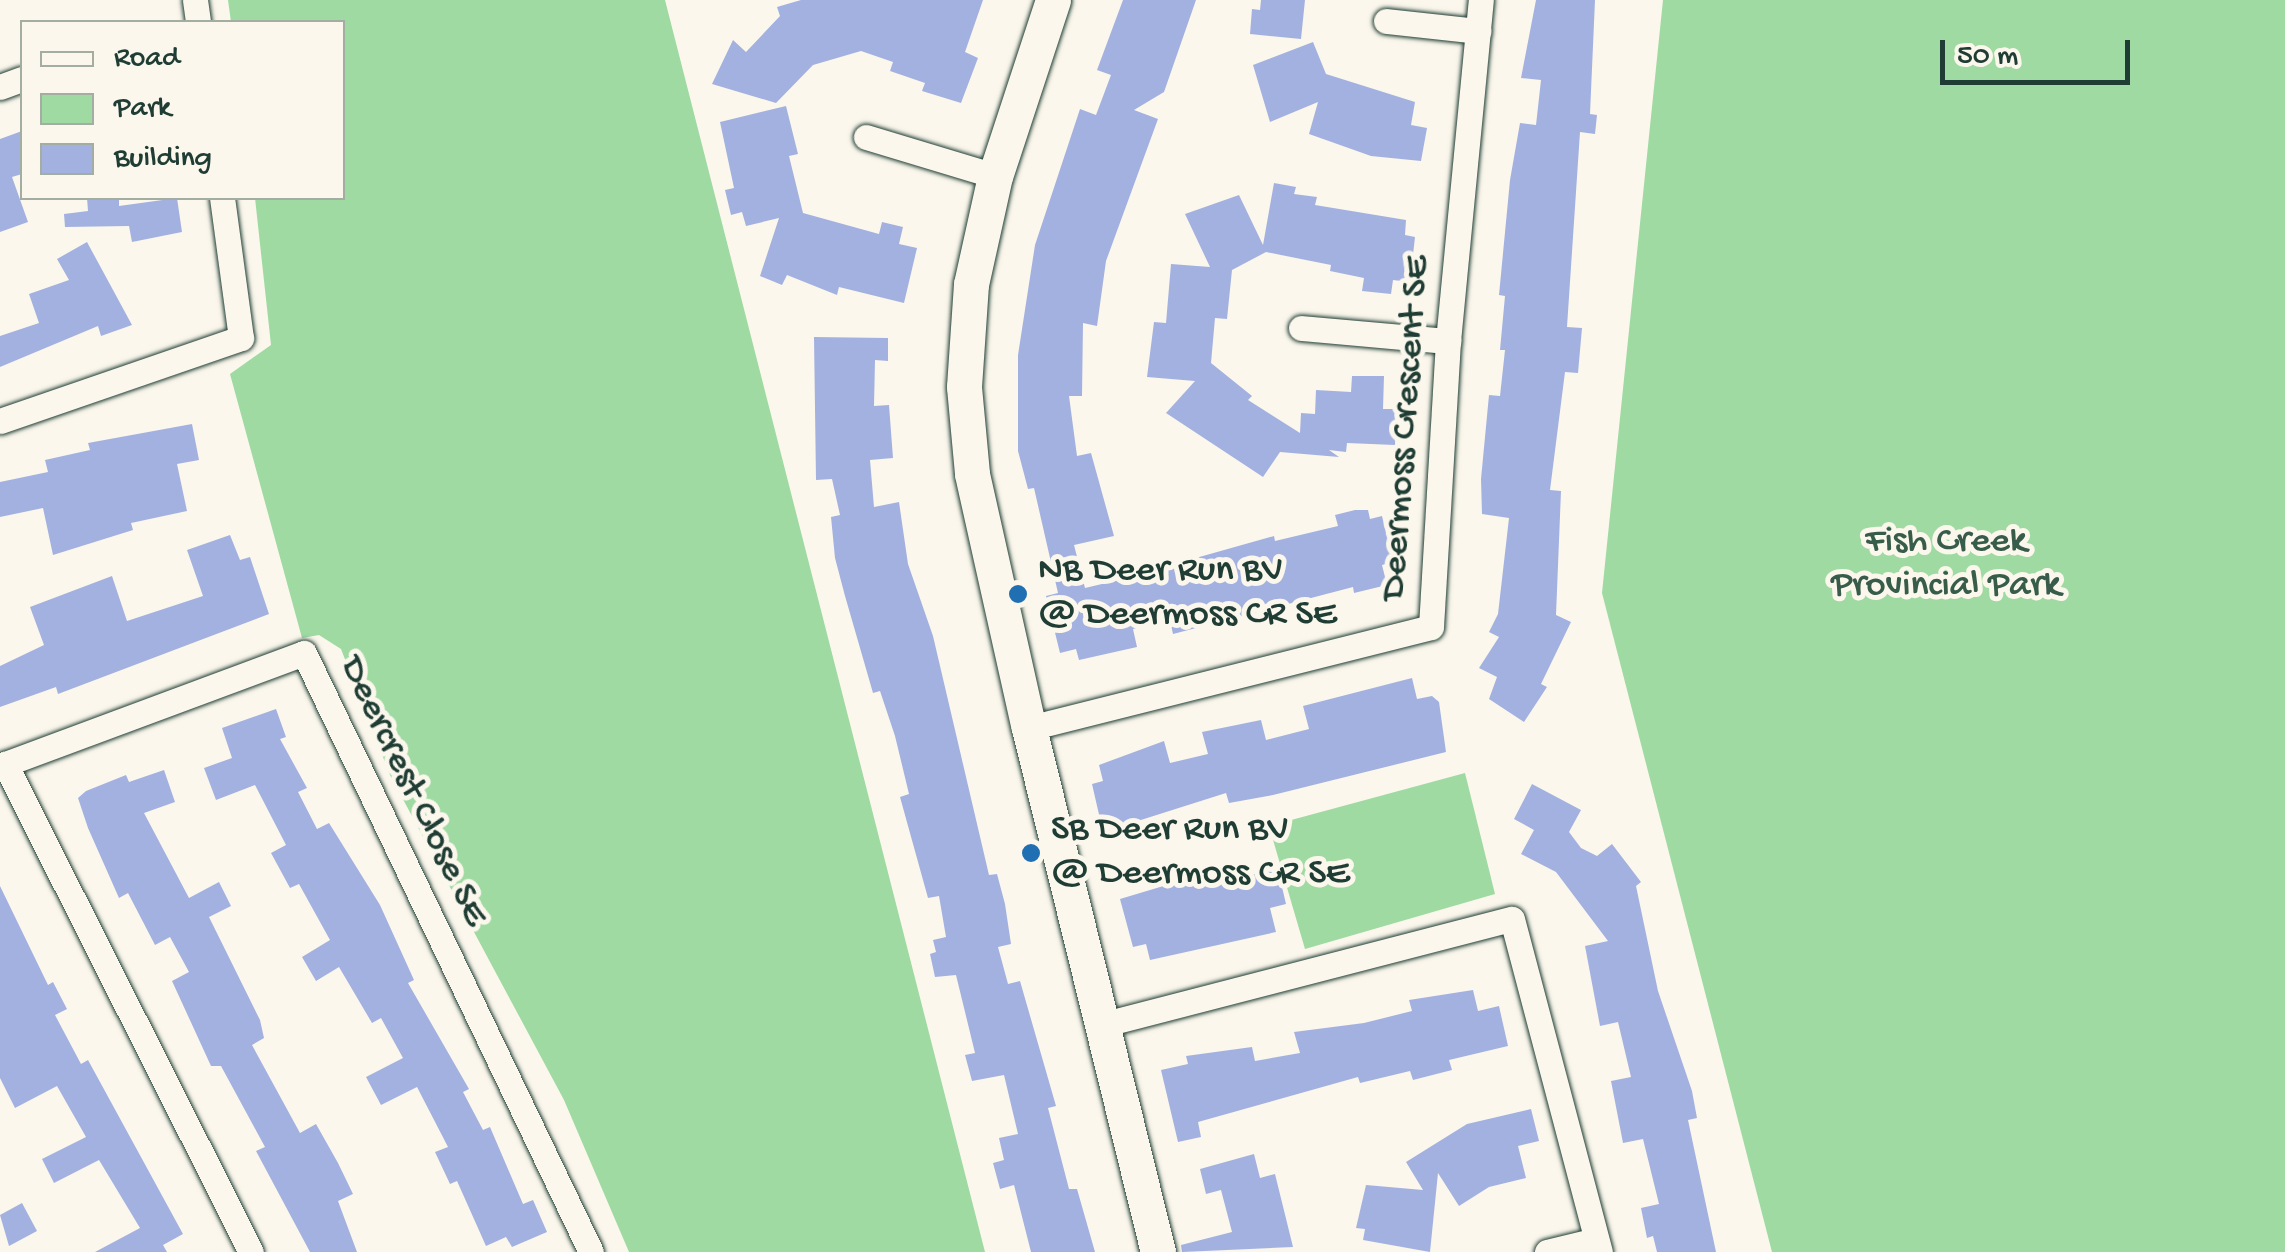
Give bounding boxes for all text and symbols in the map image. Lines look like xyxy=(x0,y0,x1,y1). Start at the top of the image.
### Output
legend xyxy=(20,20,345,200)
scale bar xyxy=(1945,20,2135,82)
text: 50 m xyxy=(1957,40,2018,75)
text: Road xyxy=(114,42,180,77)
text: Park xyxy=(114,92,171,127)
text: Building xyxy=(114,142,212,177)
street label: Deermoss Crescent SE xyxy=(1372,254,1442,602)
park label: Fish Creek Provincial Park xyxy=(1831,520,2061,610)
place label: NB Deer Run BV @ Deermoss CR SE xyxy=(1038,549,1336,638)
marker: NB Deer Run BV @ Deermoss CR SE xyxy=(1007,583,1029,605)
street label: Deercrest Close SE xyxy=(327,650,497,934)
place label: SB Deer Run BV @ Deermoss CR SE xyxy=(1051,808,1349,898)
marker: SB Deer Run BV @ Deermoss CR SE xyxy=(1020,842,1042,864)

